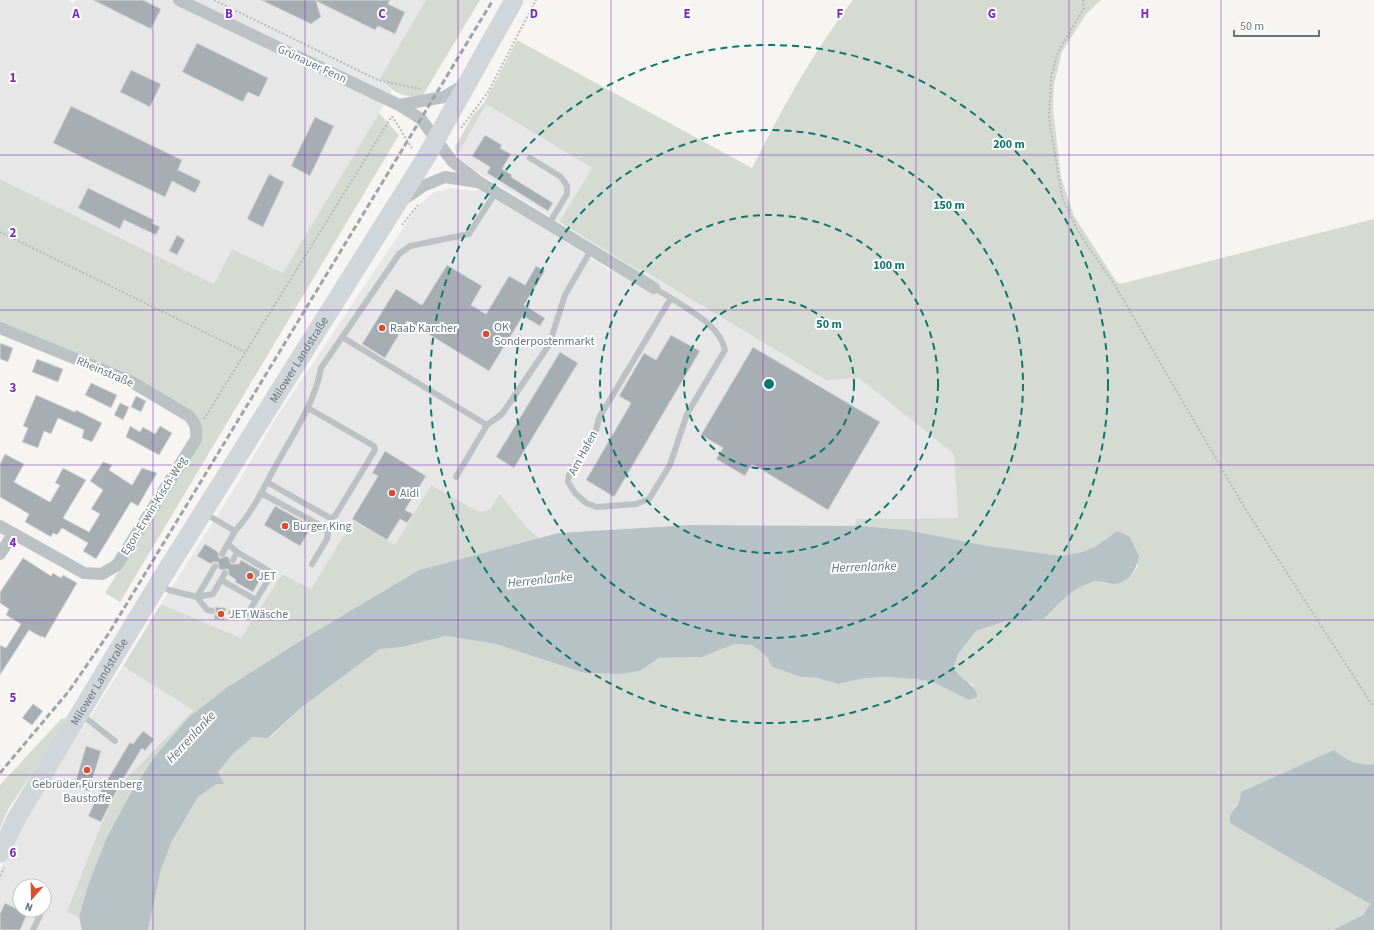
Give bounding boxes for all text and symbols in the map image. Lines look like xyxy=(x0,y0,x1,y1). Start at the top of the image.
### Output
text: A xyxy=(71,5,80,23)
text: B xyxy=(225,5,233,23)
text: C xyxy=(378,5,386,23)
text: D xyxy=(530,5,538,23)
text: E xyxy=(683,5,691,23)
text: F xyxy=(837,5,844,23)
text: G xyxy=(988,5,996,23)
text: H xyxy=(1141,5,1149,23)
scale bar xyxy=(1234,12,1319,38)
text: 50 m xyxy=(1240,18,1264,35)
street label: Grünauer Fenn xyxy=(275,41,349,87)
text: 1 xyxy=(10,69,17,87)
text: 200 m xyxy=(993,136,1025,153)
text: 150 m xyxy=(933,197,965,214)
text: 2 xyxy=(10,224,17,242)
text: 100 m xyxy=(873,257,905,274)
street label: Milower Landstraße xyxy=(265,313,332,406)
text: 50 m xyxy=(816,316,842,333)
place label: OK Sonderpostenmarkt xyxy=(494,319,595,350)
place label: Raab Karcher xyxy=(390,320,458,337)
marker: Raab Karcher xyxy=(377,323,387,333)
marker: OK Sonderpostenmarkt xyxy=(481,329,491,339)
street label: Rheinstraße xyxy=(74,352,136,392)
centre of rings xyxy=(762,377,776,391)
text: 3 xyxy=(10,379,17,397)
street label: Am Hafen xyxy=(564,428,602,478)
street label: Egon-Erwin-Kisch-Weg xyxy=(117,453,191,559)
place label: Aldi xyxy=(400,485,419,502)
marker: Aldi xyxy=(387,488,397,498)
place label: Burger King xyxy=(293,518,352,535)
marker: Burger King xyxy=(280,521,290,531)
text: 4 xyxy=(10,534,17,552)
water label: Herrenlanke xyxy=(831,557,897,577)
place label: JET xyxy=(258,568,277,585)
water label: Herrenlanke xyxy=(507,568,573,592)
marker: JET xyxy=(245,571,255,581)
place label: JET Wäsche xyxy=(229,606,288,623)
marker: JET Wäsche xyxy=(216,609,226,619)
street label: Milower Landstraße xyxy=(66,635,132,729)
text: 5 xyxy=(10,689,17,707)
water label: Herrenlanke xyxy=(162,707,220,767)
marker: Gebrüder Fürstenberg Baustoffe xyxy=(82,765,92,775)
place label: Gebrüder Fürstenberg Baustoffe xyxy=(32,776,142,807)
text: 6 xyxy=(10,844,17,862)
north arrow xyxy=(12,878,52,918)
text: N xyxy=(23,899,35,915)

